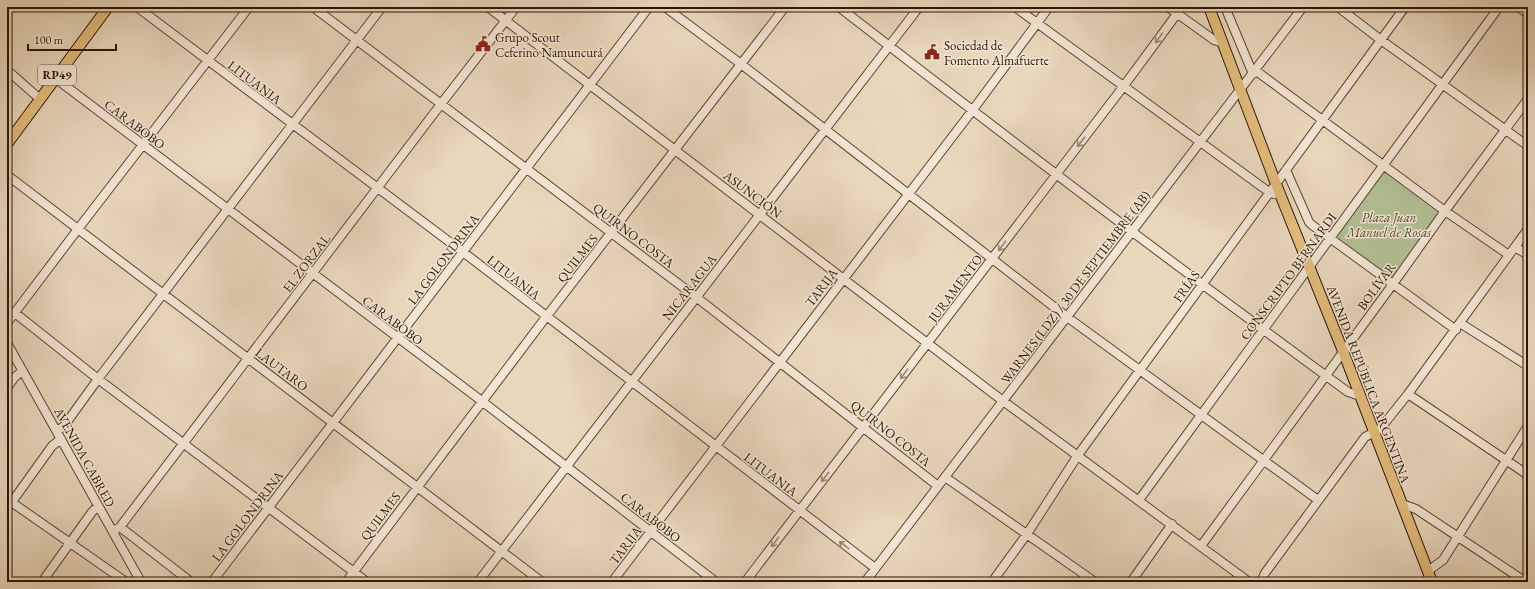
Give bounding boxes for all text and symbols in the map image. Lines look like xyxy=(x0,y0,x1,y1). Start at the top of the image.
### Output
scale bar xyxy=(28,26,116,52)
place label: Grupo Scout Ceferino Namuncurá xyxy=(495,29,603,61)
text: 100 m xyxy=(34,32,64,48)
one-way arrow xyxy=(1155,33,1163,44)
public building icon: Grupo Scout Ceferino Namuncurá xyxy=(474,35,492,53)
place label: Sociedad de Fomento Almafuerte xyxy=(944,37,1049,69)
public building icon: Sociedad de Fomento Almafuerte xyxy=(923,43,941,61)
street label: LITUANIA xyxy=(224,57,286,109)
road number: RP49 xyxy=(38,65,76,85)
street label: CARABOBO xyxy=(101,96,169,153)
one-way arrow xyxy=(1076,137,1085,148)
street label: ASUNCIÓN xyxy=(719,166,786,222)
street label: WARNES (LDZ) / 30 DE SEPTIEMBRE (AB) xyxy=(997,187,1154,387)
street label: QUIRNO COSTA xyxy=(590,199,679,272)
street label: CONSCRIPTO BERNARDI xyxy=(1236,209,1341,343)
park label: Plaza Juan Manuel de Rosas xyxy=(1346,209,1431,241)
street label: LA GOLONDRINA xyxy=(404,210,484,308)
street label: EL ZORZAL xyxy=(279,230,334,296)
street label: QUILMES xyxy=(553,231,602,286)
one-way arrow xyxy=(997,240,1006,251)
street label: NICARAGUA xyxy=(658,250,721,324)
street label: LITUANIA xyxy=(484,251,545,304)
street label: JURAMENTO xyxy=(924,251,986,326)
street label: BOLÍVAR xyxy=(1353,259,1400,313)
street label: TARIJA xyxy=(801,264,842,310)
street label: FRÍAS xyxy=(1169,267,1204,306)
street label: AVENIDA REPÚBLICA ARGENTINA xyxy=(1323,282,1415,486)
street label: CARABOBO xyxy=(359,292,427,349)
street label: LAUTARO xyxy=(252,344,312,395)
one-way arrow xyxy=(900,369,908,380)
street label: QUIRNO COSTA xyxy=(847,397,935,471)
street label: AVENIDA CABRED xyxy=(50,404,119,510)
street label: LITUANIA xyxy=(740,449,802,501)
street label: LA GOLONDRINA xyxy=(208,467,288,565)
one-way arrow xyxy=(821,472,829,483)
street label: CARABOBO xyxy=(617,488,684,546)
street label: QUILMES xyxy=(357,489,404,544)
street label: TARIJA xyxy=(605,522,646,568)
one-way arrow xyxy=(771,536,780,547)
one-way arrow xyxy=(839,541,850,549)

